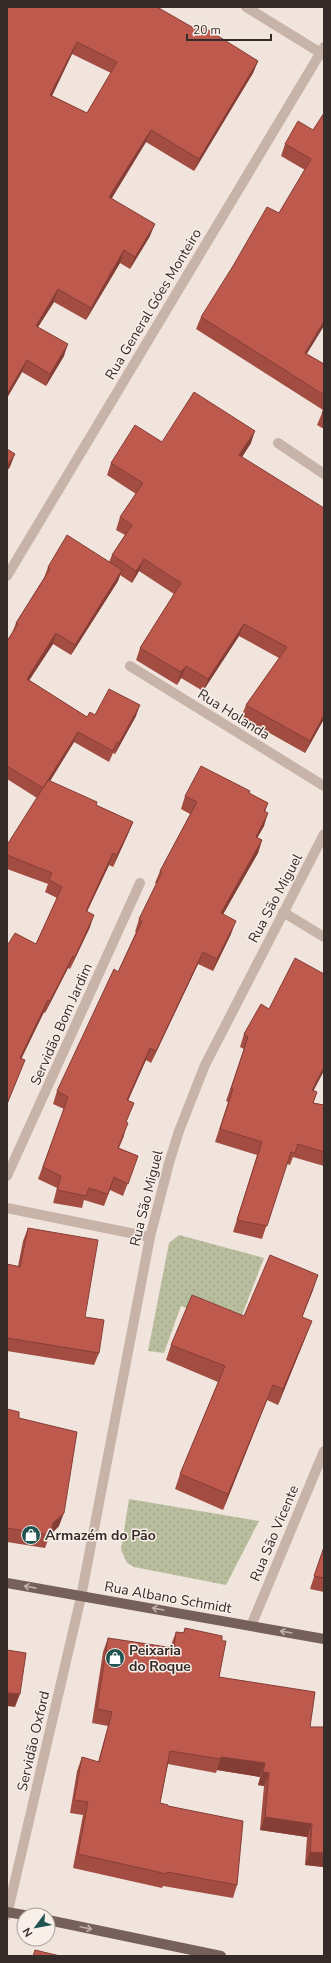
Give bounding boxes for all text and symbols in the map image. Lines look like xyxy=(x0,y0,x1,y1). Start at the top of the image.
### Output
scale bar xyxy=(187,16,271,42)
text: 20 m xyxy=(193,22,221,38)
street label: Rua General Góes Monteiro xyxy=(101,225,206,383)
street label: Rua Holanda xyxy=(194,685,273,744)
street label: Rua São Miguel xyxy=(244,850,307,946)
street label: Servidão Bom Jardim xyxy=(26,960,97,1088)
street label: Rua São Miguel xyxy=(125,1147,168,1248)
street label: Rua São Vicente xyxy=(246,1482,303,1584)
shop icon: Armazém do Pão xyxy=(20,1524,42,1546)
place label: Armazém do Pão xyxy=(45,1526,156,1545)
street label: Rua Albano Schmidt xyxy=(103,1577,233,1618)
one-way arrow xyxy=(23,1583,36,1591)
one-way arrow xyxy=(152,1605,165,1613)
one-way arrow xyxy=(280,1628,293,1636)
place label: Peixaria do Roque xyxy=(129,1641,191,1676)
shop icon: Peixaria do Roque xyxy=(104,1647,126,1669)
street label: Servidão Oxford xyxy=(13,1689,54,1793)
north arrow xyxy=(16,1907,56,1947)
one-way arrow xyxy=(79,1924,92,1932)
text: N xyxy=(19,1925,36,1940)

